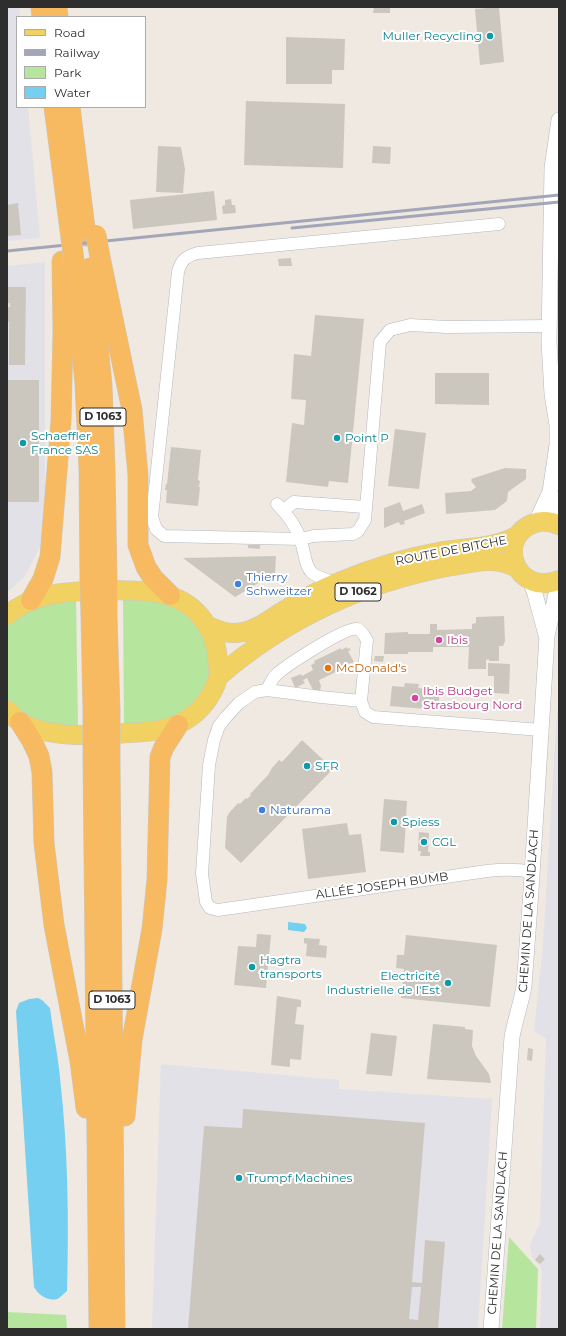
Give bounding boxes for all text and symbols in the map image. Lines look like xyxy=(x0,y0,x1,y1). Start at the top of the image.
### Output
legend xyxy=(16,16,146,108)
text: Road xyxy=(54,25,85,40)
place label: Muller Recycling xyxy=(382,29,482,43)
marker: Muller Recycling xyxy=(485,31,495,41)
text: Railway xyxy=(54,45,100,60)
text: Park xyxy=(54,65,81,80)
text: Water xyxy=(54,85,90,100)
road number: D 1063 xyxy=(80,408,126,426)
place label: Schaeffler France SAS xyxy=(31,429,98,457)
place label: Point P xyxy=(345,431,389,445)
marker: Point P xyxy=(332,433,342,443)
marker: Schaeffler France SAS xyxy=(18,438,28,448)
street label: ROUTE DE BITCHE xyxy=(394,533,508,569)
place label: Thierry Schweitzer xyxy=(246,570,312,598)
marker: Thierry Schweitzer xyxy=(233,579,243,589)
road number: D 1062 xyxy=(335,583,381,601)
place label: Ibis xyxy=(447,633,468,647)
marker: Ibis xyxy=(434,635,444,645)
place label: McDonald's xyxy=(336,661,406,675)
marker: McDonald's xyxy=(323,663,333,673)
place label: Ibis Budget Strasbourg Nord xyxy=(423,684,522,712)
marker: Ibis Budget Strasbourg Nord xyxy=(410,693,420,703)
place label: SFR xyxy=(315,759,339,773)
marker: SFR xyxy=(302,761,312,771)
place label: Naturama xyxy=(270,803,331,817)
marker: Naturama xyxy=(257,805,267,815)
place label: Spiess xyxy=(402,815,440,829)
marker: Spiess xyxy=(389,817,399,827)
street label: CHEMIN DE LA SANDLACH xyxy=(516,829,542,993)
place label: CGL xyxy=(432,835,456,849)
marker: CGL xyxy=(419,837,429,847)
street label: ALLÉE JOSEPH BUMB xyxy=(315,870,449,902)
place label: Hagtra transports xyxy=(260,953,322,981)
marker: Hagtra transports xyxy=(247,962,257,972)
place label: Electricité Industrielle de l'Est xyxy=(326,969,440,997)
marker: Electricité Industrielle de l'Est xyxy=(443,978,453,988)
road number: D 1063 xyxy=(89,991,135,1009)
street label: CHEMIN DE LA SANDLACH xyxy=(485,1151,511,1315)
place label: Trumpf Machines xyxy=(247,1171,352,1185)
marker: Trumpf Machines xyxy=(234,1173,244,1183)

